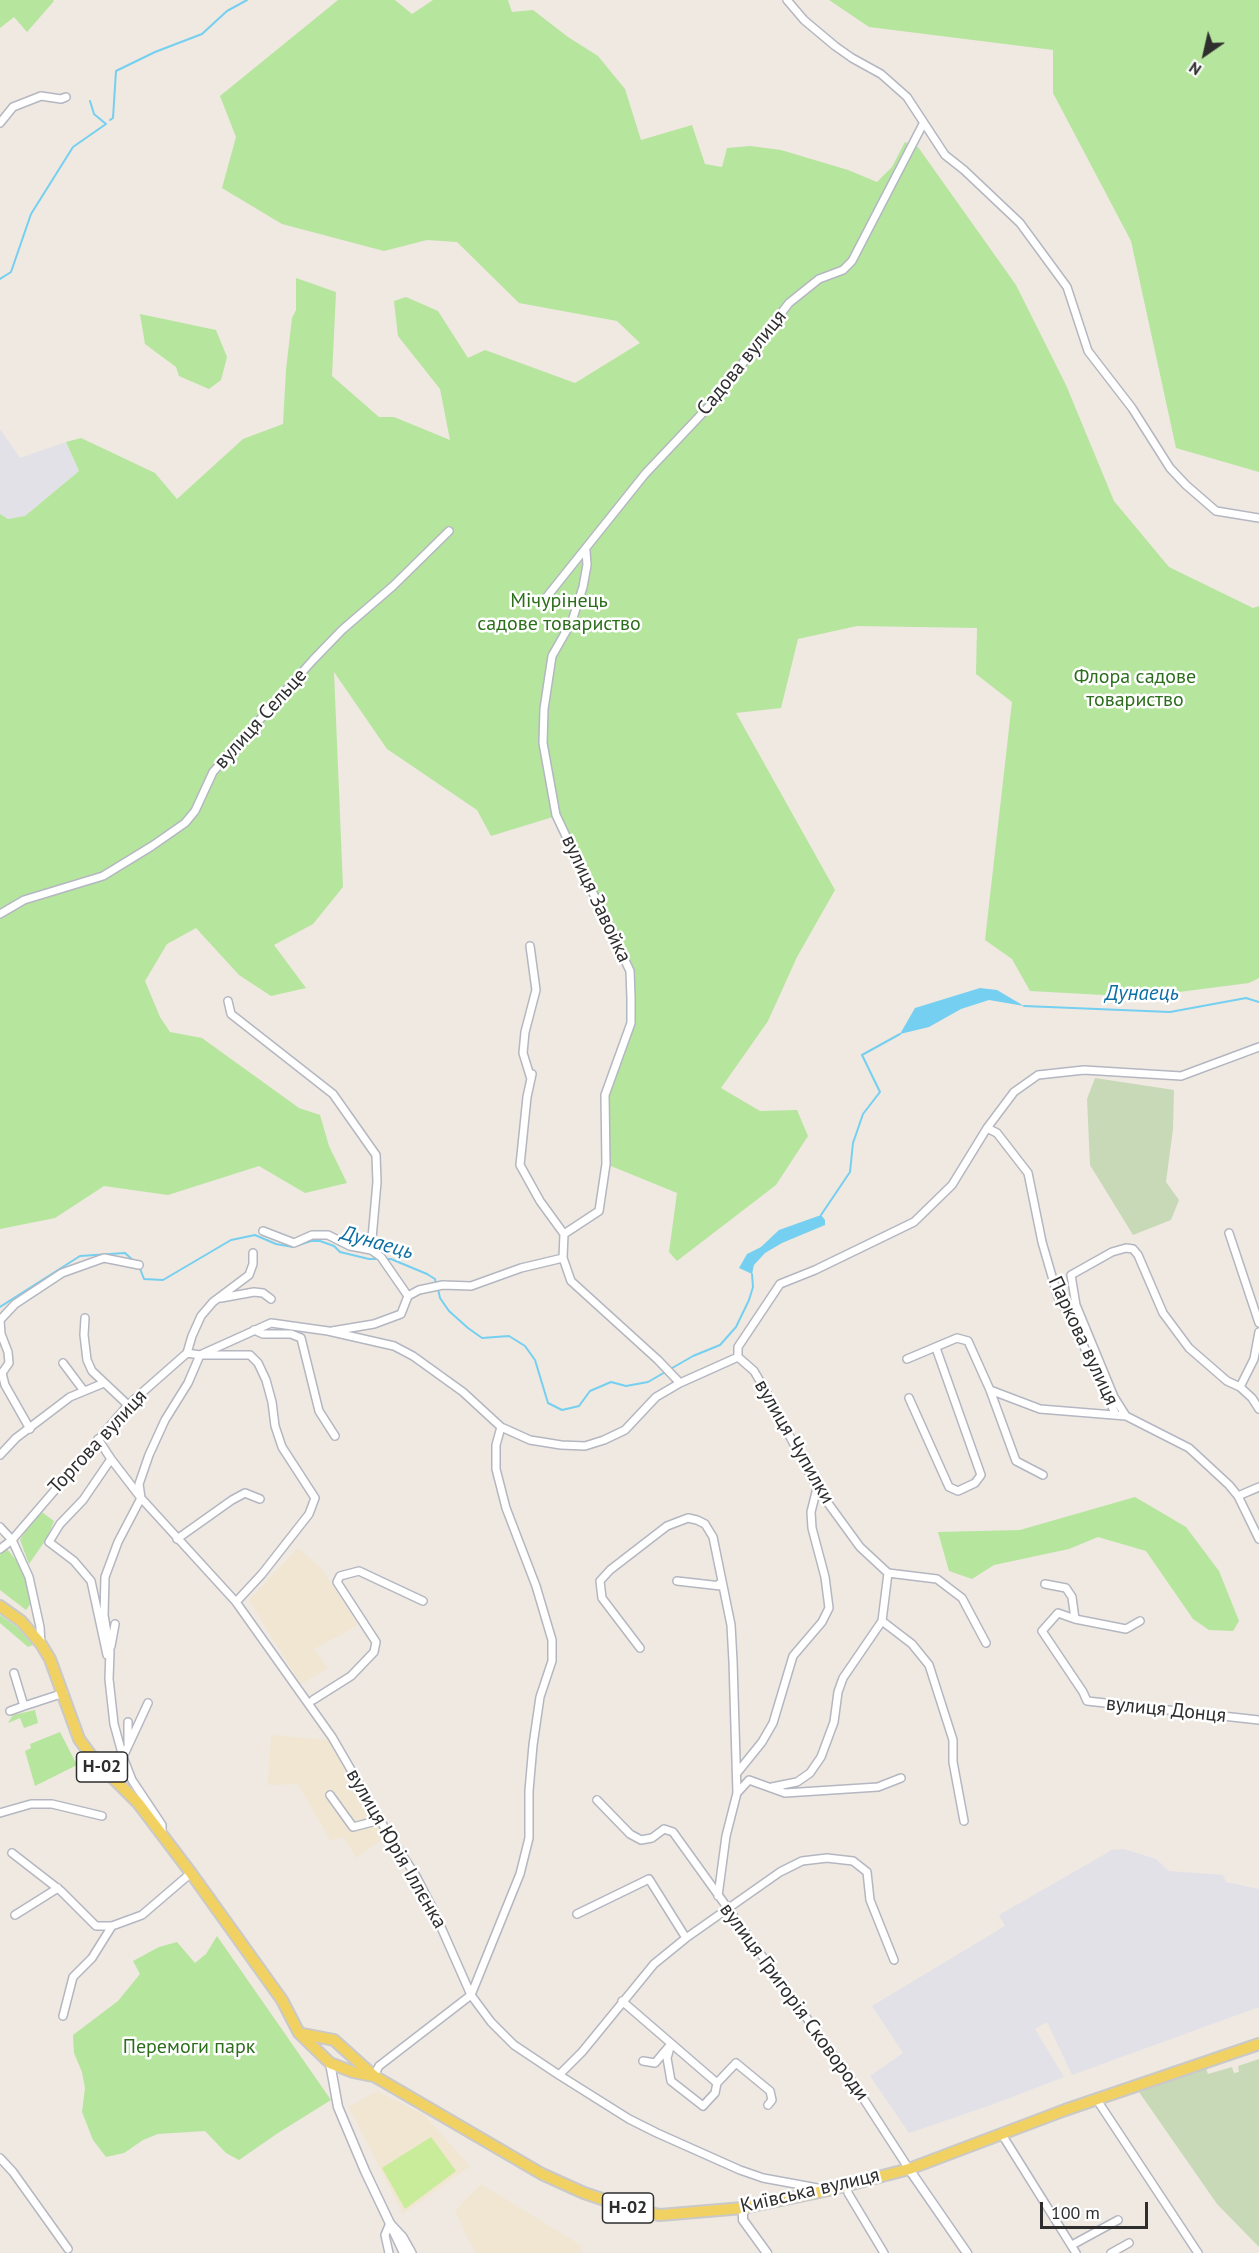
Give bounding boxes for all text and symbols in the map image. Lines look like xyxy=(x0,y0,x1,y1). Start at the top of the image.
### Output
north arrow xyxy=(1175,24,1235,84)
text: N xyxy=(1185,58,1205,80)
street label: Садова вулиця xyxy=(692,305,792,421)
park label: Мічурінець садове товариство xyxy=(477,589,641,636)
street label: вулиця Сельце xyxy=(210,664,312,774)
park label: Флора садове товариство xyxy=(1074,665,1196,712)
street label: вулиця Завойка xyxy=(556,832,636,966)
water label: Дунаець xyxy=(1105,981,1179,1007)
water label: Дунаець xyxy=(338,1221,416,1265)
street label: Паркова вулиця xyxy=(1043,1273,1123,1409)
street label: вулиця Чупилки xyxy=(749,1376,839,1508)
street label: Торгова вулиця xyxy=(44,1385,152,1499)
street label: вулиця Донця xyxy=(1105,1692,1227,1728)
road number: Н-02 xyxy=(76,1752,128,1782)
street label: вулиця Юрія Іллєнка xyxy=(341,1765,451,1933)
street label: вулиця Григорія Сковороди xyxy=(714,1899,874,2105)
park label: Перемоги парк xyxy=(123,2035,255,2059)
street label: Київська вулиця xyxy=(738,2163,882,2219)
scale bar xyxy=(1043,2190,1151,2228)
road number: Н-02 xyxy=(602,2193,654,2223)
text: 100 m xyxy=(1051,2201,1100,2224)

